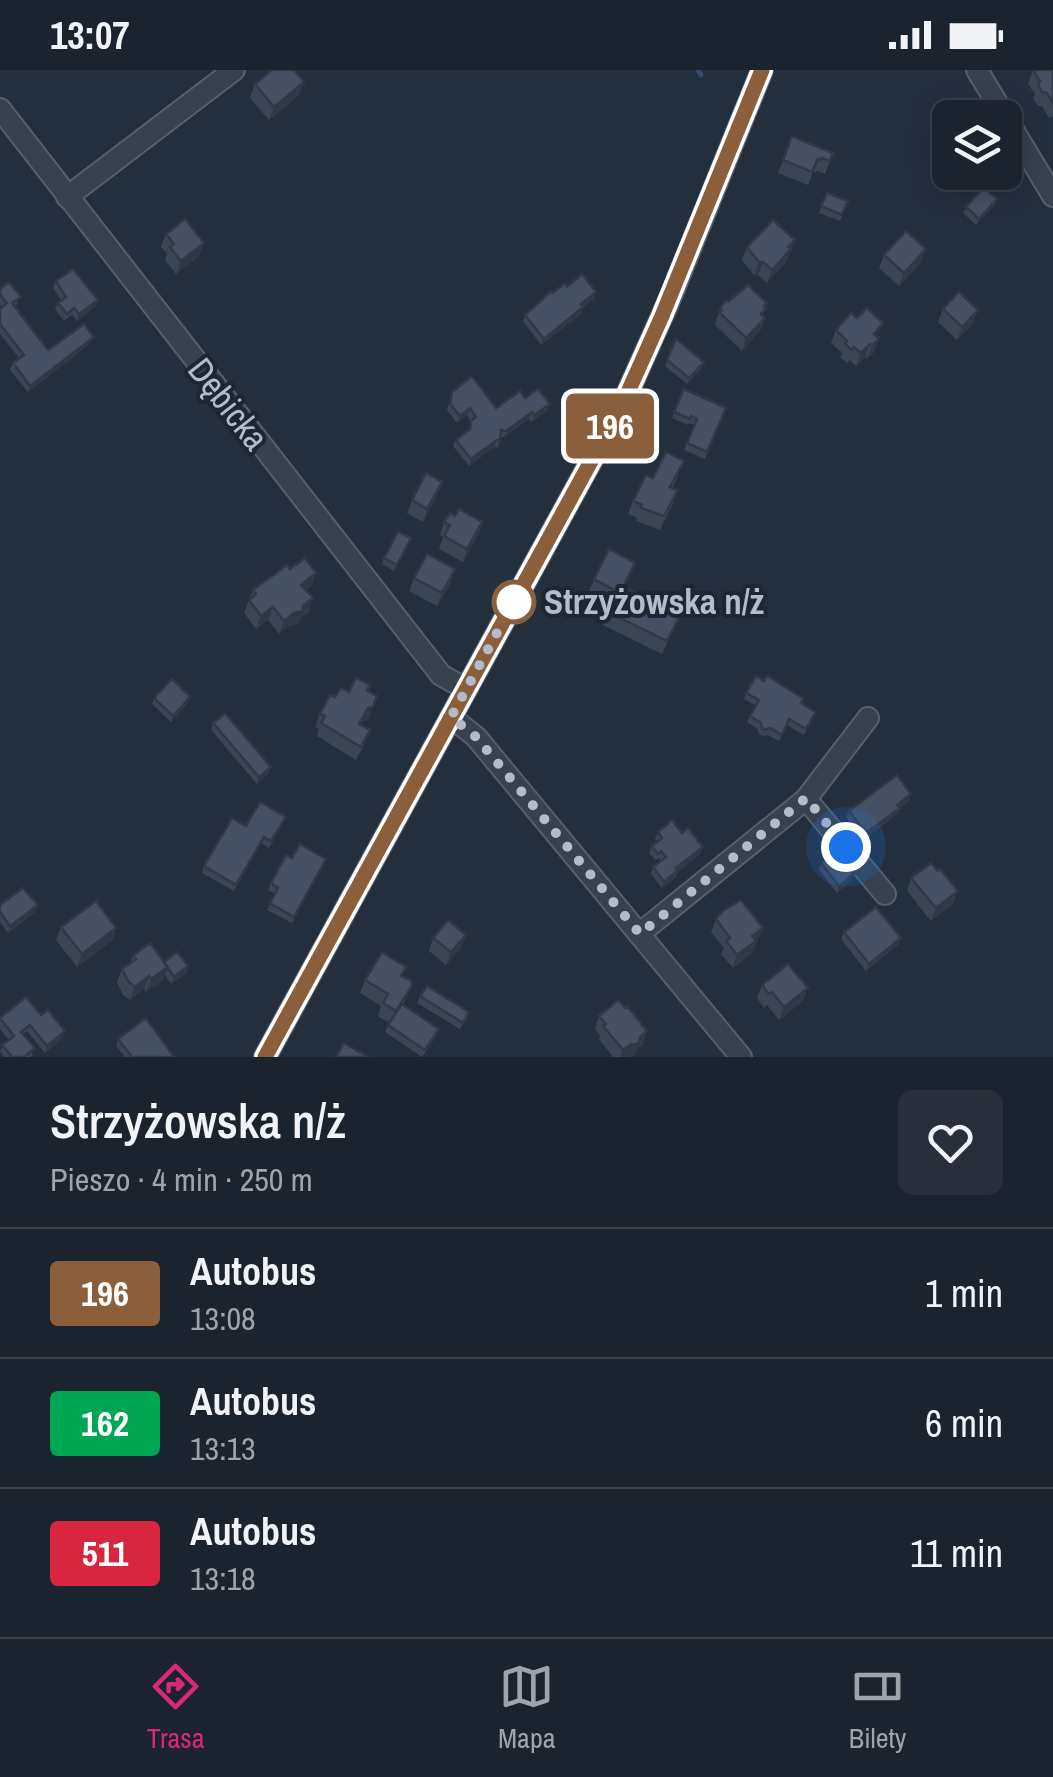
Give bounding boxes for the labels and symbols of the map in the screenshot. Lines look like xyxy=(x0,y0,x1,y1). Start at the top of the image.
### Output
street label: Dębicka xyxy=(177,348,279,460)
line badge: 196 xyxy=(552,394,668,458)
place label: Strzyżowska n/ż xyxy=(544,578,764,625)
marker: Strzyżowska n/ż xyxy=(493,581,535,623)
your location xyxy=(821,822,871,872)

